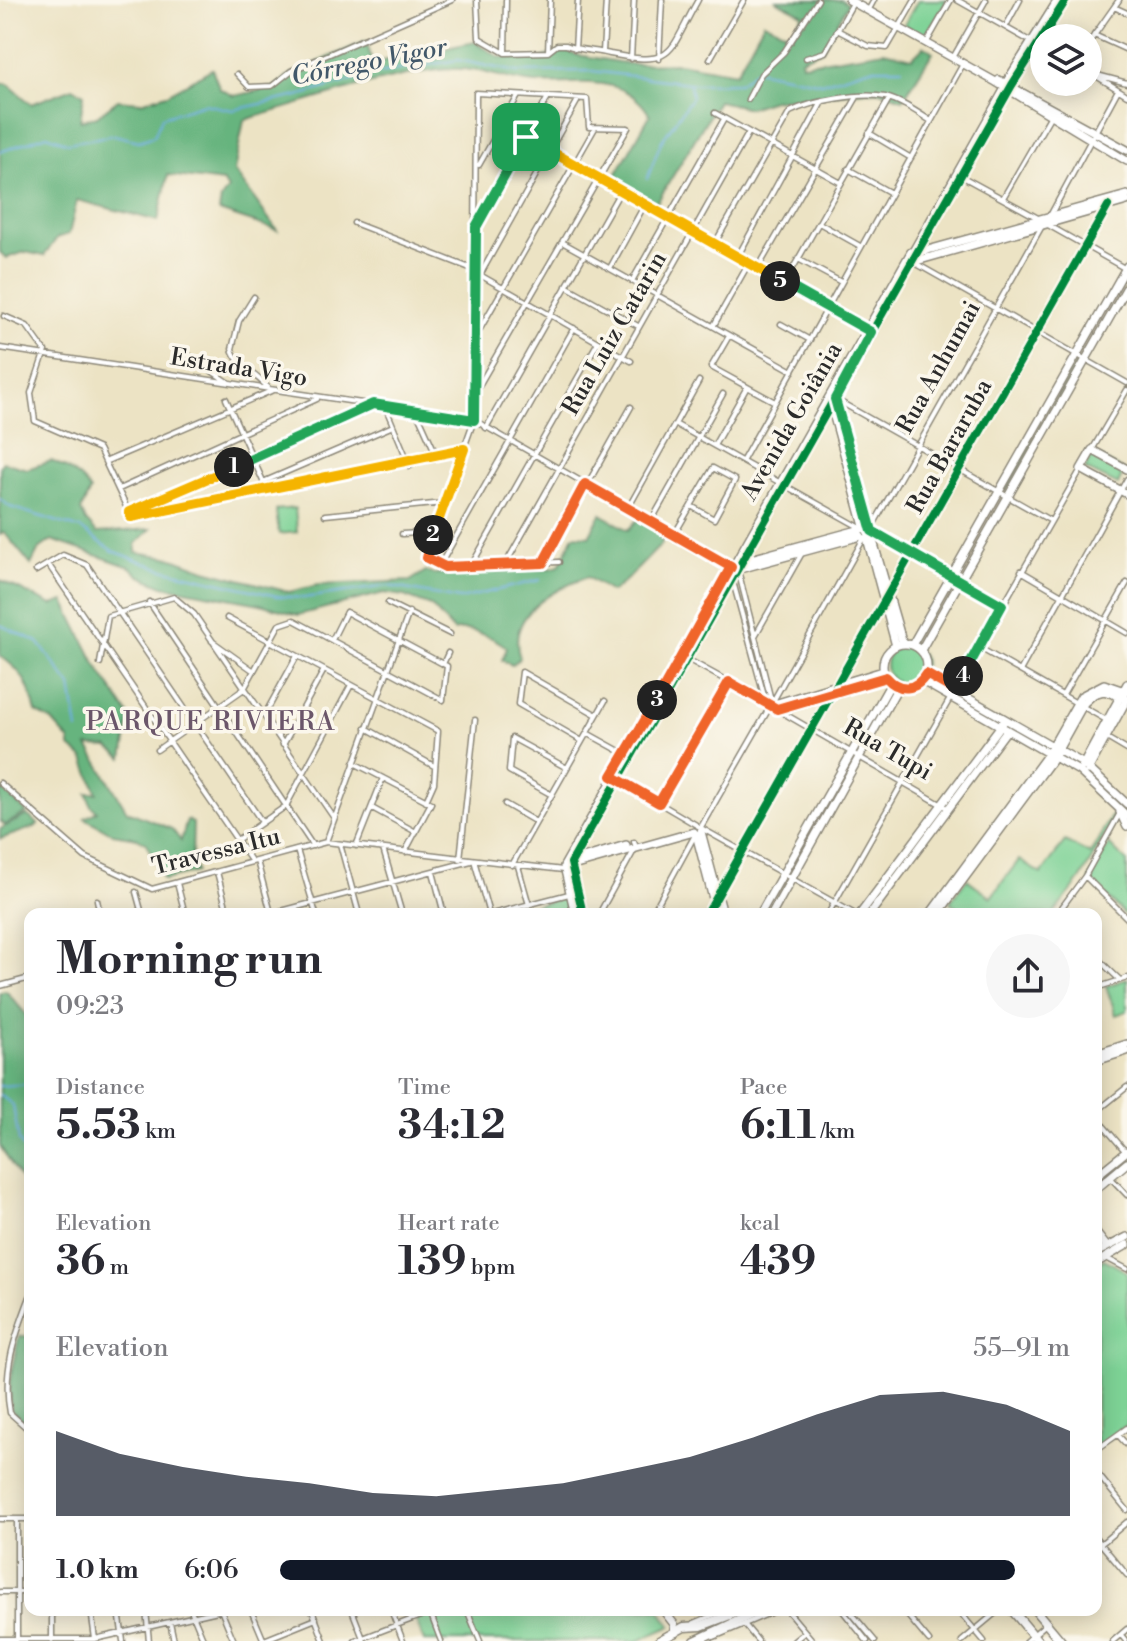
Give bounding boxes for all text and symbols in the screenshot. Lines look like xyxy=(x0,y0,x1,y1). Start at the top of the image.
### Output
map controls xyxy=(1030,24,1102,96)
button: layers xyxy=(1030,24,1102,96)
water label: Córrego Vigor xyxy=(289,31,451,93)
pin xyxy=(492,103,560,171)
icon: arrive xyxy=(504,115,548,159)
street label: Rua Luiz Catarin xyxy=(556,246,674,421)
pin: 5 xyxy=(760,261,800,301)
text: 5 xyxy=(773,267,787,294)
street label: Rua Anhumai xyxy=(890,296,988,439)
street label: Avenida Goiânia xyxy=(734,336,850,507)
street label: Estrada Vigo xyxy=(168,342,310,394)
street label: Rua Bararuba xyxy=(901,373,1000,519)
pin: 1 xyxy=(214,447,254,487)
text: 1 xyxy=(229,453,239,480)
pin: 2 xyxy=(413,515,453,555)
text: 2 xyxy=(426,521,440,548)
pin: 4 xyxy=(943,656,983,696)
text: 4 xyxy=(956,662,970,689)
pin: 3 xyxy=(637,680,677,720)
text: 3 xyxy=(650,686,664,713)
district label: PARQUE RIVIERA xyxy=(86,706,336,738)
street label: Rua Tupi xyxy=(838,712,937,787)
street label: Travessa Itu xyxy=(149,821,284,882)
text: Morning run xyxy=(56,932,322,987)
button: share xyxy=(986,934,1070,1018)
text: 09:23 xyxy=(56,990,124,1022)
text: Distance xyxy=(56,1074,145,1101)
text: Time xyxy=(398,1074,451,1101)
text: Pace xyxy=(740,1074,787,1101)
text: 5.53 xyxy=(56,1101,141,1151)
text: 34:12 xyxy=(398,1101,505,1151)
text: 6:11 xyxy=(740,1101,816,1151)
text: km xyxy=(141,1118,176,1145)
text: /km xyxy=(816,1118,855,1145)
text: Elevation xyxy=(56,1210,151,1237)
text: Heart rate xyxy=(398,1210,500,1237)
text: kcal xyxy=(740,1210,780,1237)
text: 36 xyxy=(56,1237,105,1287)
text: 139 xyxy=(398,1237,466,1287)
text: 439 xyxy=(740,1237,816,1287)
text: m xyxy=(105,1254,129,1281)
text: bpm xyxy=(466,1254,516,1281)
text: Elevation xyxy=(56,1332,169,1364)
text: 55–91 m xyxy=(973,1332,1070,1364)
text: 1.0 km xyxy=(56,1554,139,1586)
text: 6:06 xyxy=(184,1554,239,1586)

